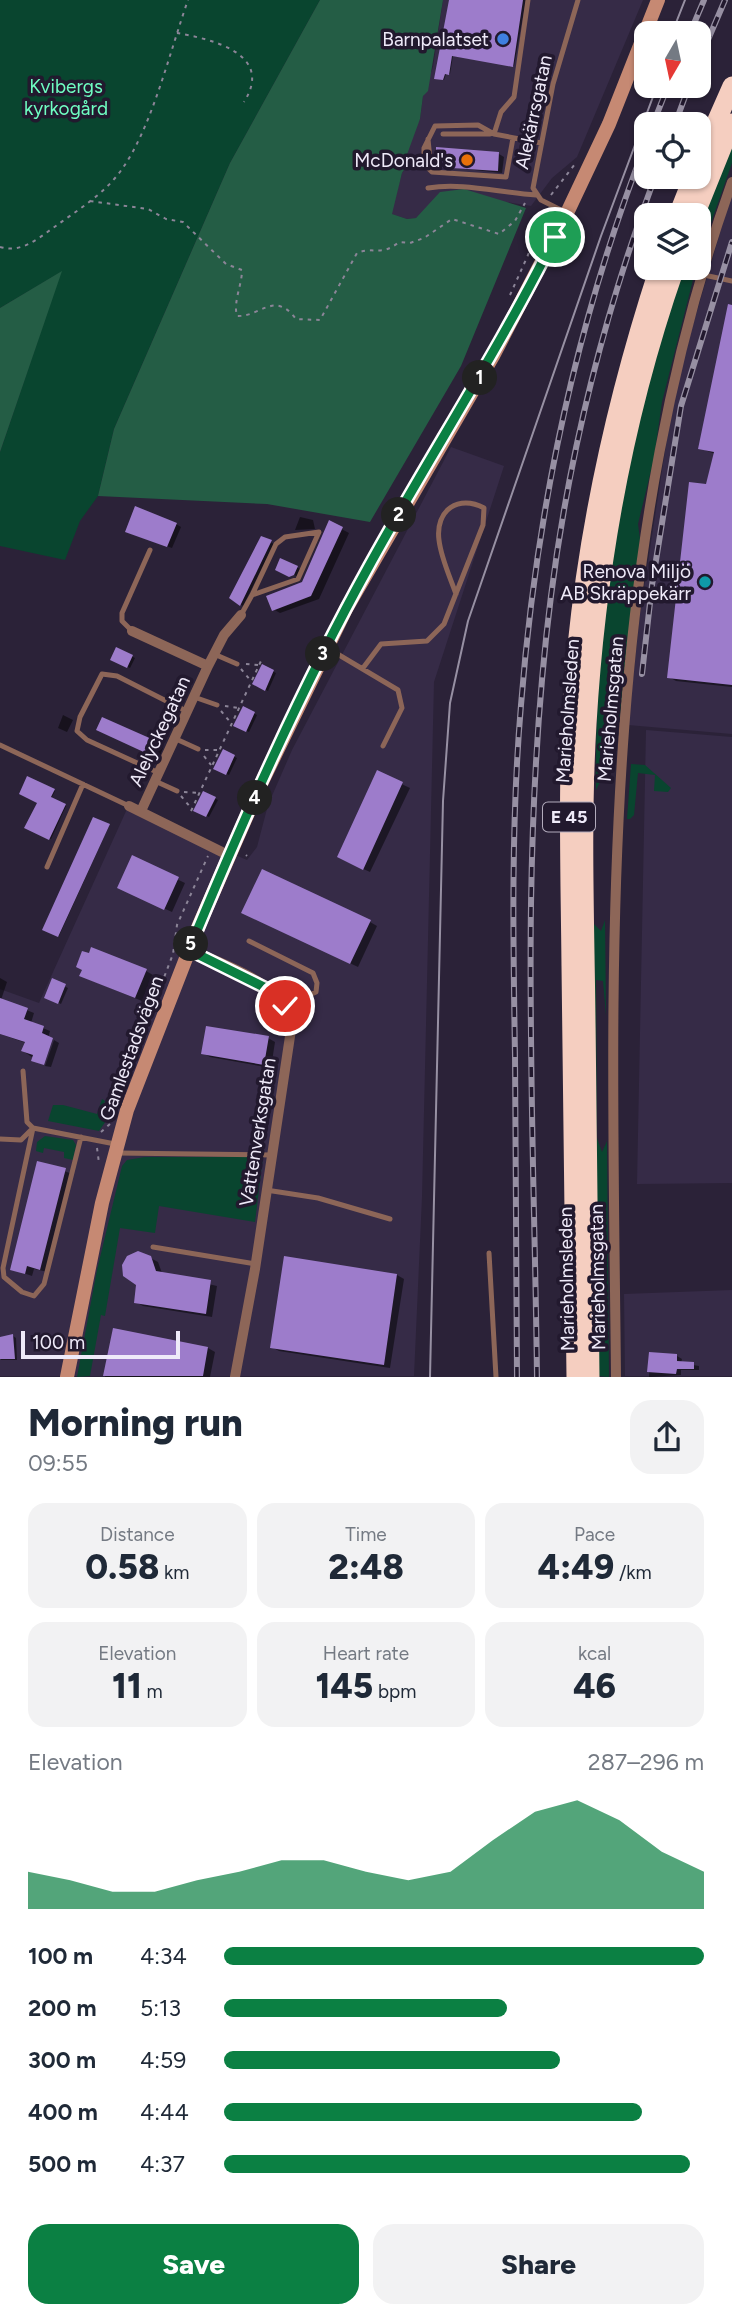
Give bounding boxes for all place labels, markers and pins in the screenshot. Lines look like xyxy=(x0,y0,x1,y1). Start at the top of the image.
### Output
place label: Barnpalatset xyxy=(382,28,489,51)
marker: Barnpalatset xyxy=(495,31,511,47)
place label: McDonald's xyxy=(354,149,453,172)
marker: McDonald's xyxy=(459,152,475,168)
pin xyxy=(525,207,585,267)
pin: 1 xyxy=(462,360,498,396)
pin: 2 xyxy=(382,498,416,532)
place label: Renova Miljö AB Skräppekärr xyxy=(560,560,692,605)
marker: Renova Miljö AB Skräppekärr xyxy=(697,574,713,590)
pin: 3 xyxy=(306,636,340,672)
pin: 4 xyxy=(238,780,272,816)
pin: 5 xyxy=(174,926,208,962)
pin xyxy=(255,976,315,1036)

